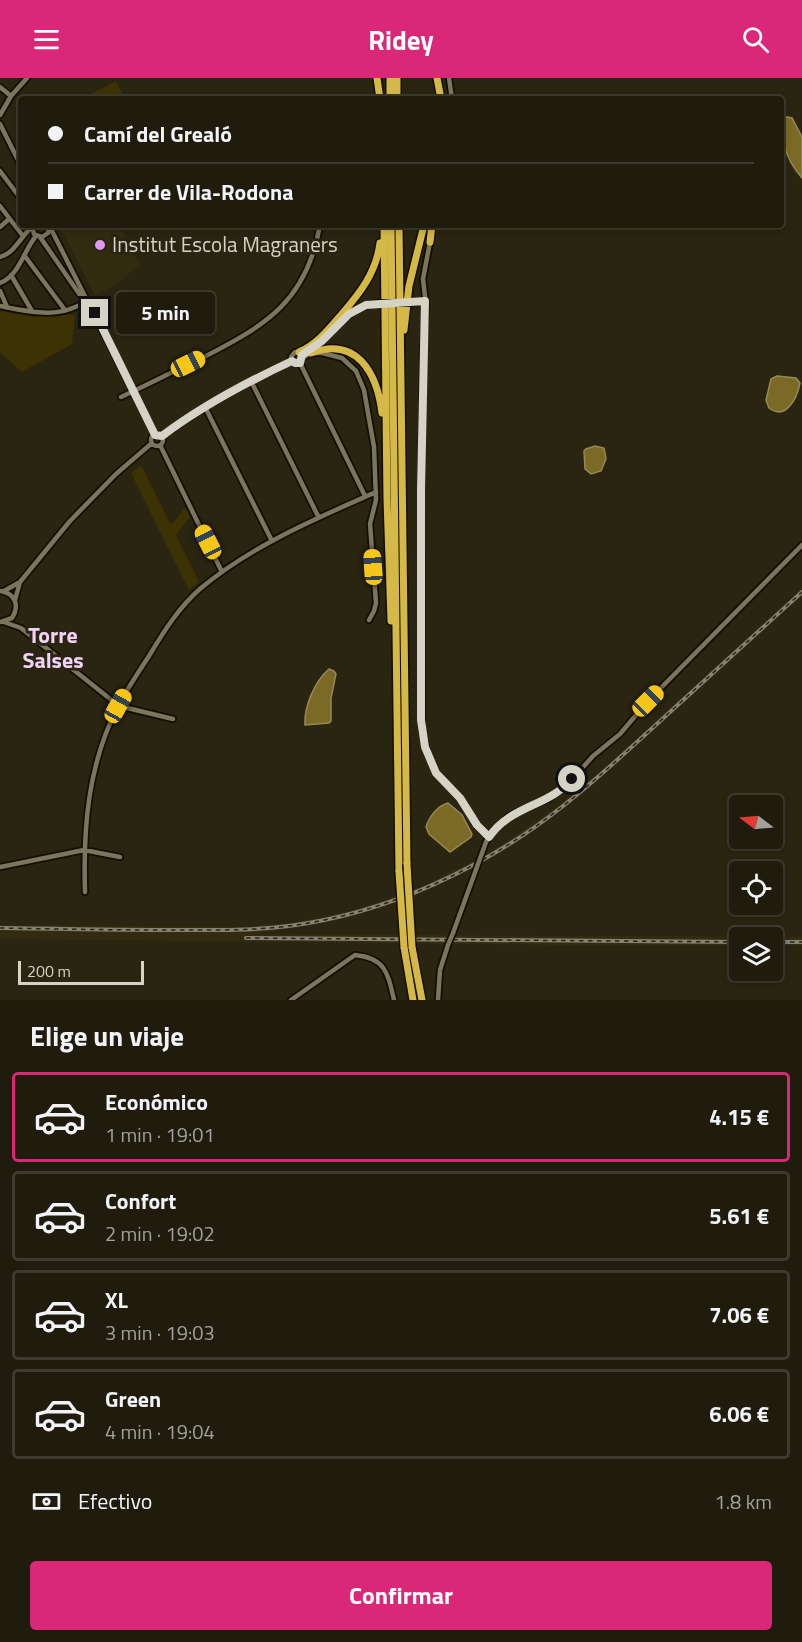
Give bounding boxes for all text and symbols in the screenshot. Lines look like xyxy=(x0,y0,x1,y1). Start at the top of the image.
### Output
text: Ridey xyxy=(368,19,434,60)
icon: menu xyxy=(30,23,63,56)
icon: search xyxy=(739,23,772,56)
text: Camí del Grealó xyxy=(84,117,232,151)
text: Carrer de Vila-Rodona xyxy=(84,175,293,209)
place label: Institut Escola Magraners xyxy=(112,228,338,260)
marker: Institut Escola Magraners xyxy=(93,238,107,252)
callout: 5 min xyxy=(116,292,215,334)
text: 5 min xyxy=(141,297,190,328)
route end xyxy=(81,299,108,326)
car xyxy=(168,348,208,380)
car xyxy=(192,522,224,562)
car xyxy=(363,548,383,586)
district label: Torre Salses xyxy=(22,618,84,677)
car xyxy=(629,682,667,720)
car xyxy=(101,686,135,726)
route start xyxy=(558,765,585,792)
north arrow xyxy=(729,795,783,849)
map controls xyxy=(729,795,783,981)
button: locate xyxy=(729,861,783,915)
button: layers xyxy=(729,927,783,981)
scale bar xyxy=(18,958,144,986)
text: 200 m xyxy=(27,959,71,983)
text: Elige un viaje xyxy=(30,1015,184,1056)
text: Económico xyxy=(105,1085,208,1119)
icon: car xyxy=(33,1090,87,1144)
text: 4.15 € xyxy=(709,1100,769,1134)
text: 1 min · 19:01 xyxy=(105,1119,215,1150)
text: Confort xyxy=(105,1184,176,1218)
icon: car xyxy=(33,1189,87,1243)
text: 5.61 € xyxy=(709,1199,769,1233)
text: 2 min · 19:02 xyxy=(105,1218,215,1249)
text: XL xyxy=(105,1283,128,1317)
icon: car xyxy=(33,1288,87,1342)
text: 7.06 € xyxy=(709,1298,769,1332)
text: 3 min · 19:03 xyxy=(105,1317,215,1348)
text: Green xyxy=(105,1382,161,1416)
icon: car xyxy=(33,1387,87,1441)
text: 6.06 € xyxy=(709,1397,769,1431)
text: 4 min · 19:04 xyxy=(105,1416,215,1447)
text: Efectivo xyxy=(78,1484,152,1518)
icon: cash xyxy=(30,1485,63,1518)
text: 1.8 km xyxy=(715,1486,772,1517)
button: Confirmar xyxy=(30,1561,772,1630)

